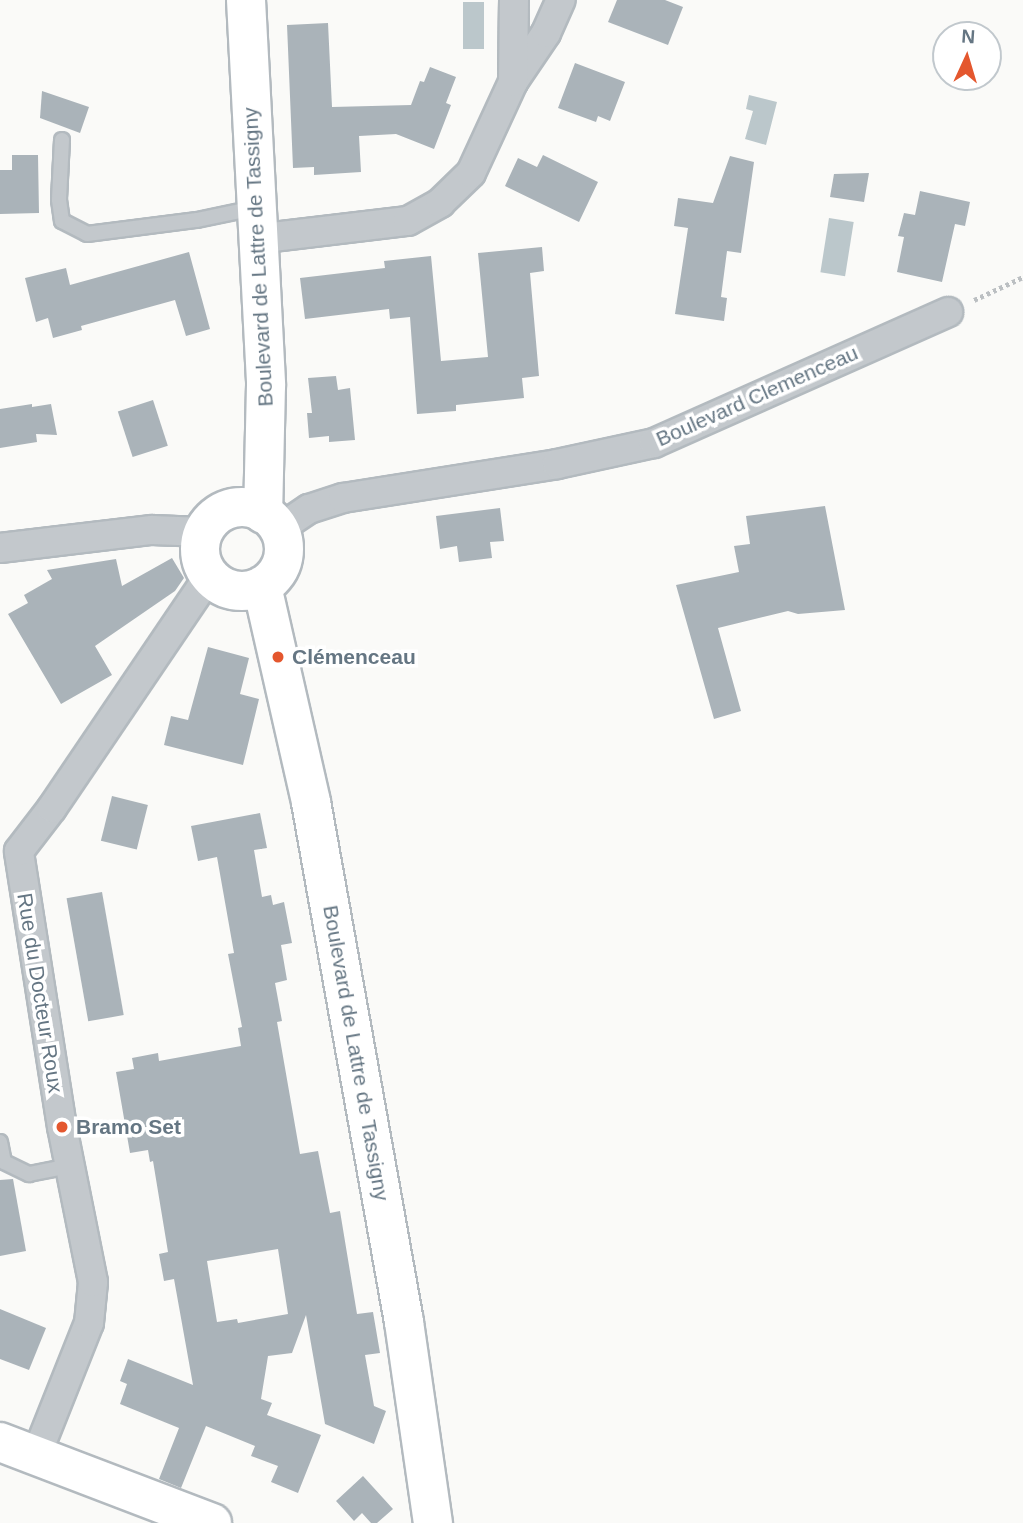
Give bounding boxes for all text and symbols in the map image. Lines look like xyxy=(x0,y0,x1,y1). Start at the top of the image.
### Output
north arrow xyxy=(932,21,1002,91)
text: N xyxy=(961,26,976,48)
street label: Boulevard de Lattre de Tassigny xyxy=(238,107,278,407)
street label: Boulevard Clemenceau xyxy=(652,340,862,452)
place label: Clémenceau xyxy=(292,644,416,670)
marker: Clémenceau xyxy=(270,649,286,665)
street label: Rue du Docteur Roux xyxy=(12,891,68,1095)
street label: Boulevard de Lattre de Tassigny xyxy=(318,903,394,1203)
place label: Bramo Set xyxy=(76,1114,181,1140)
marker: Bramo Set xyxy=(54,1119,70,1135)

